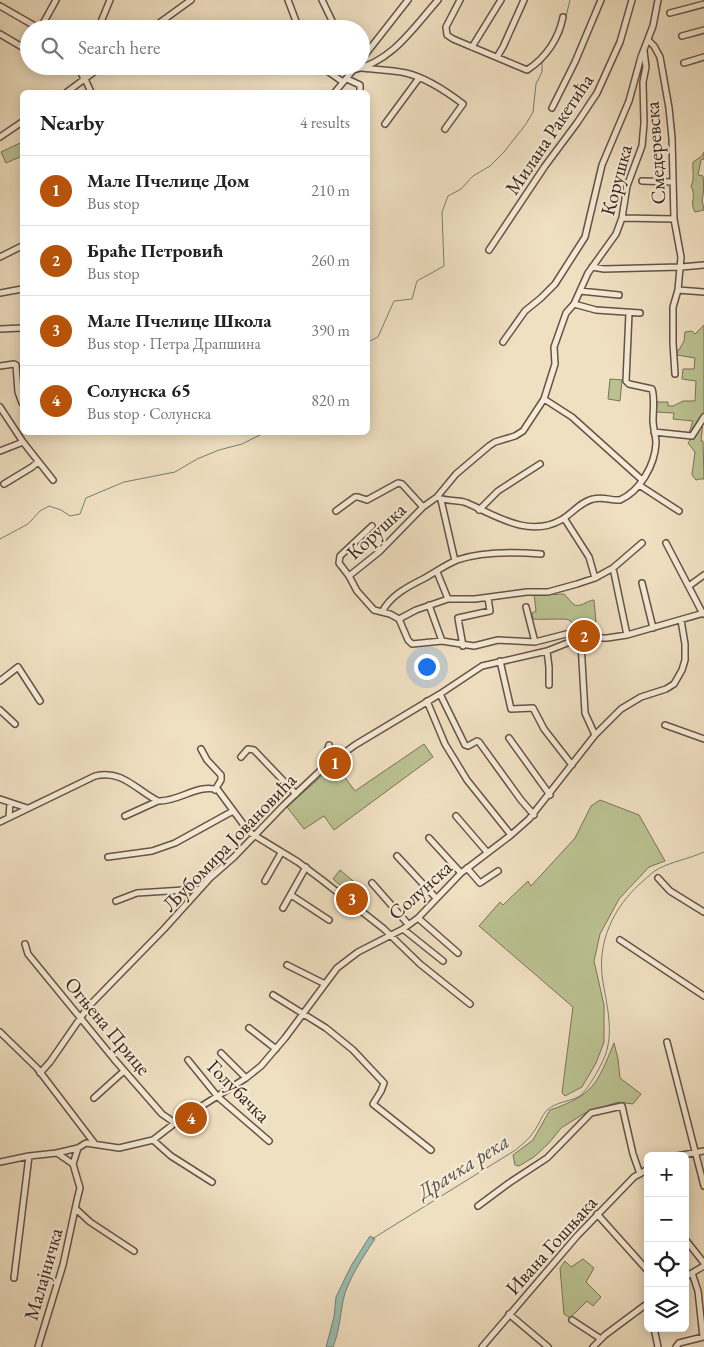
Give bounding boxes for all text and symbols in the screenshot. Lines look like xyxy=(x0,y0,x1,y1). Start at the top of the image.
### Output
search box xyxy=(20,20,370,75)
icon: search xyxy=(38,34,66,62)
text: Search here xyxy=(78,35,160,60)
street label: Милана Ракетића xyxy=(499,68,599,200)
street label: Смедеревска xyxy=(638,101,672,205)
text: Nearby xyxy=(40,109,104,136)
text: 4 results xyxy=(300,112,350,133)
street label: Корушка xyxy=(594,142,638,218)
text: Мале Пчелице Дом xyxy=(87,168,250,193)
text: 1 xyxy=(52,180,60,201)
text: 210 m xyxy=(311,180,350,201)
text: Bus stop xyxy=(87,193,140,214)
text: Браће Петровић xyxy=(87,238,223,263)
text: 2 xyxy=(52,250,60,271)
text: 260 m xyxy=(311,250,350,271)
text: Bus stop xyxy=(87,263,140,284)
text: Мале Пчелице Школа xyxy=(87,308,272,333)
text: 3 xyxy=(52,320,60,341)
text: 390 m xyxy=(311,320,350,341)
text: Bus stop · Петра Драпшина xyxy=(87,333,261,354)
text: Солунска 65 xyxy=(87,378,191,403)
text: 4 xyxy=(52,390,60,411)
text: 820 m xyxy=(311,390,350,411)
text: Bus stop · Солунска xyxy=(87,403,211,424)
street label: Корушка xyxy=(341,497,411,565)
pin: 2 xyxy=(568,617,600,655)
your location xyxy=(414,654,440,680)
pin: 1 xyxy=(319,744,351,782)
street label: Љубомира Јовановића xyxy=(156,767,302,917)
street label: Солунска xyxy=(383,854,458,926)
pin: 3 xyxy=(336,880,368,918)
street label: Огњена Прице xyxy=(59,971,157,1081)
street label: Голубачка xyxy=(202,1054,276,1128)
pin: 4 xyxy=(175,1099,207,1137)
water label: Драчка река xyxy=(410,1127,514,1206)
map controls xyxy=(644,1152,689,1332)
button: + xyxy=(644,1152,689,1197)
street label: Ивана Гошњака xyxy=(500,1190,602,1300)
button: − xyxy=(644,1197,689,1242)
street label: Малајничка xyxy=(17,1225,69,1323)
button: locate xyxy=(644,1242,689,1287)
button: layers xyxy=(644,1287,689,1332)

